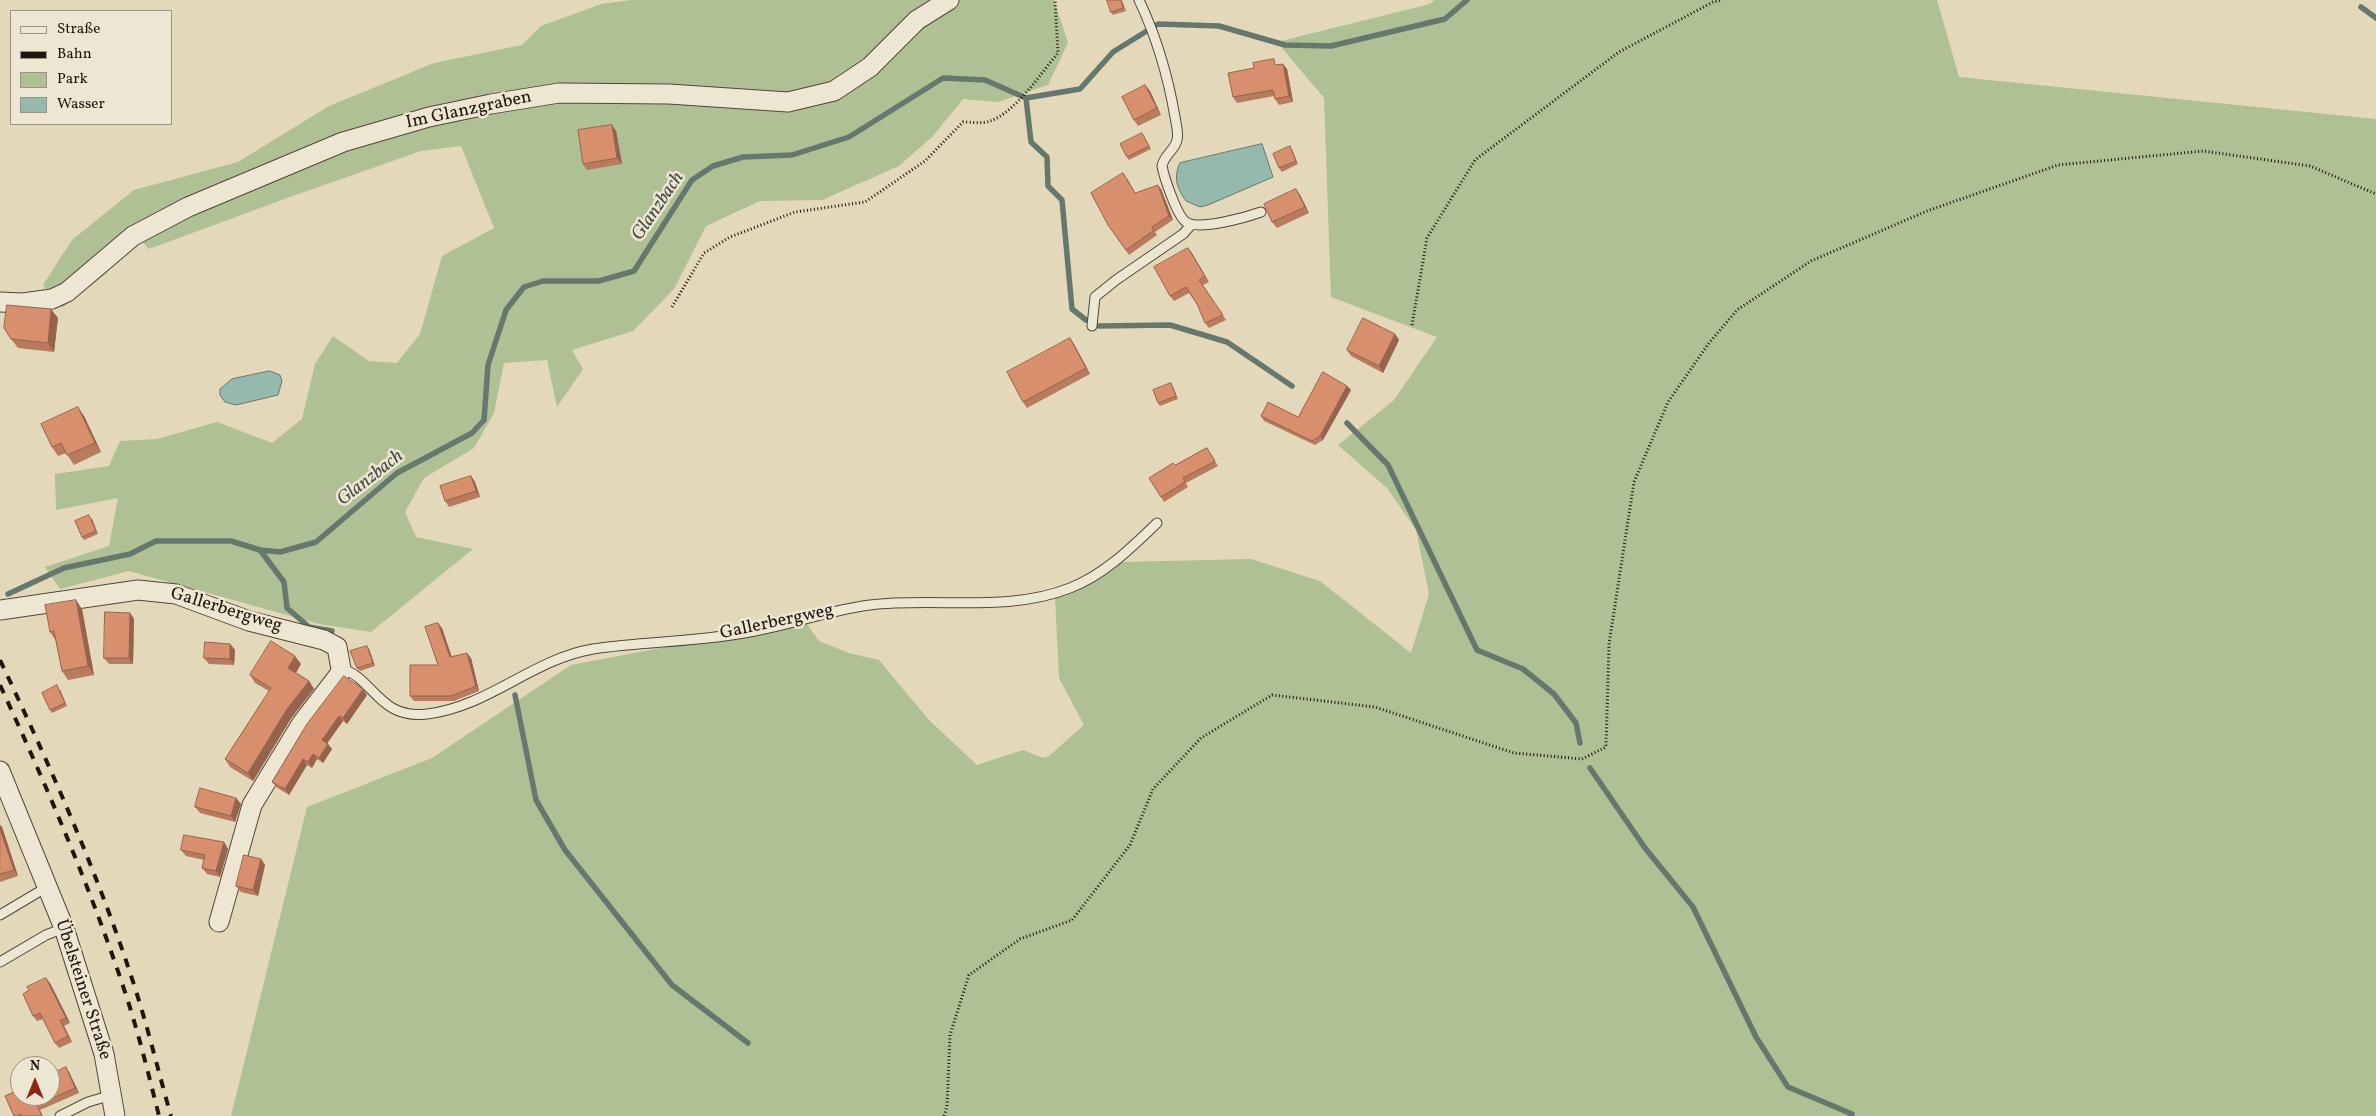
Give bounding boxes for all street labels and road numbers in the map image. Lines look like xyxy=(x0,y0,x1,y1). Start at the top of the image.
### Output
street label: Im Glanzgraben xyxy=(404,87,534,135)
street label: Gallerbergweg xyxy=(168,584,284,638)
street label: Gallerbergweg xyxy=(718,600,836,646)
street label: Übelsteiner Straße xyxy=(49,917,115,1063)

